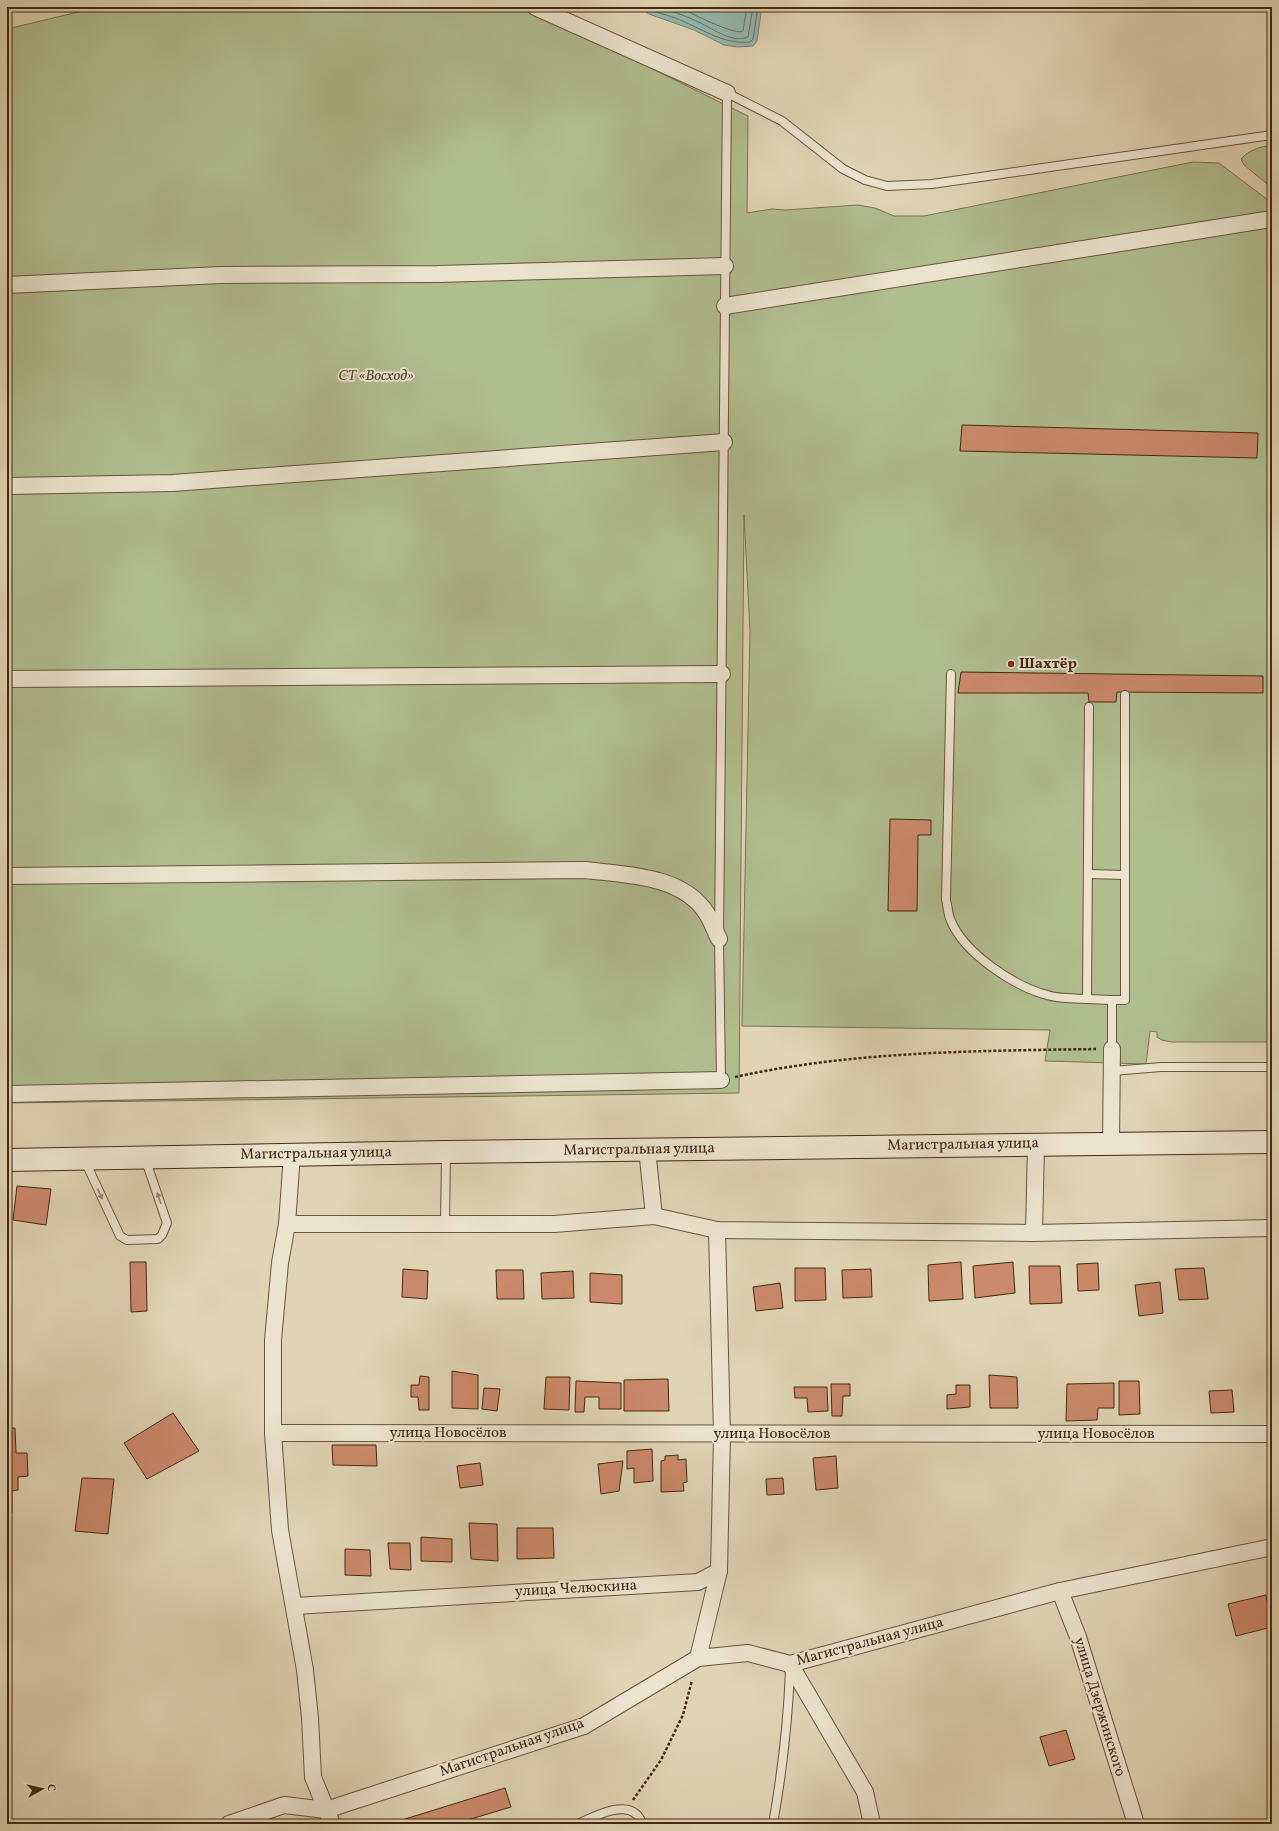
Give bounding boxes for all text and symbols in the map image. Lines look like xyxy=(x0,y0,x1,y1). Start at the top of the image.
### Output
park label: СТ «Восход» xyxy=(338,366,414,387)
place label: Шахтёр xyxy=(1019,654,1077,675)
marker: Шахтёр xyxy=(1006,659,1016,669)
street label: Магистральная улица xyxy=(887,1133,1039,1157)
street label: Магистральная улица xyxy=(563,1138,715,1162)
street label: Магистральная улица xyxy=(240,1142,392,1166)
one-way arrow xyxy=(97,1188,103,1199)
one-way arrow xyxy=(155,1192,161,1204)
street label: улица Новосёлов xyxy=(389,1423,507,1444)
street label: улица Новосёлов xyxy=(713,1424,831,1445)
street label: улица Новосёлов xyxy=(1037,1424,1155,1445)
street label: улица Челюскина xyxy=(514,1575,638,1603)
street label: Магистральная улица xyxy=(794,1612,946,1672)
street label: улица Дзержинского xyxy=(1068,1635,1130,1779)
street label: Магистральная улица xyxy=(437,1713,587,1783)
north arrow xyxy=(22,1769,62,1809)
text: С xyxy=(42,1783,58,1792)

